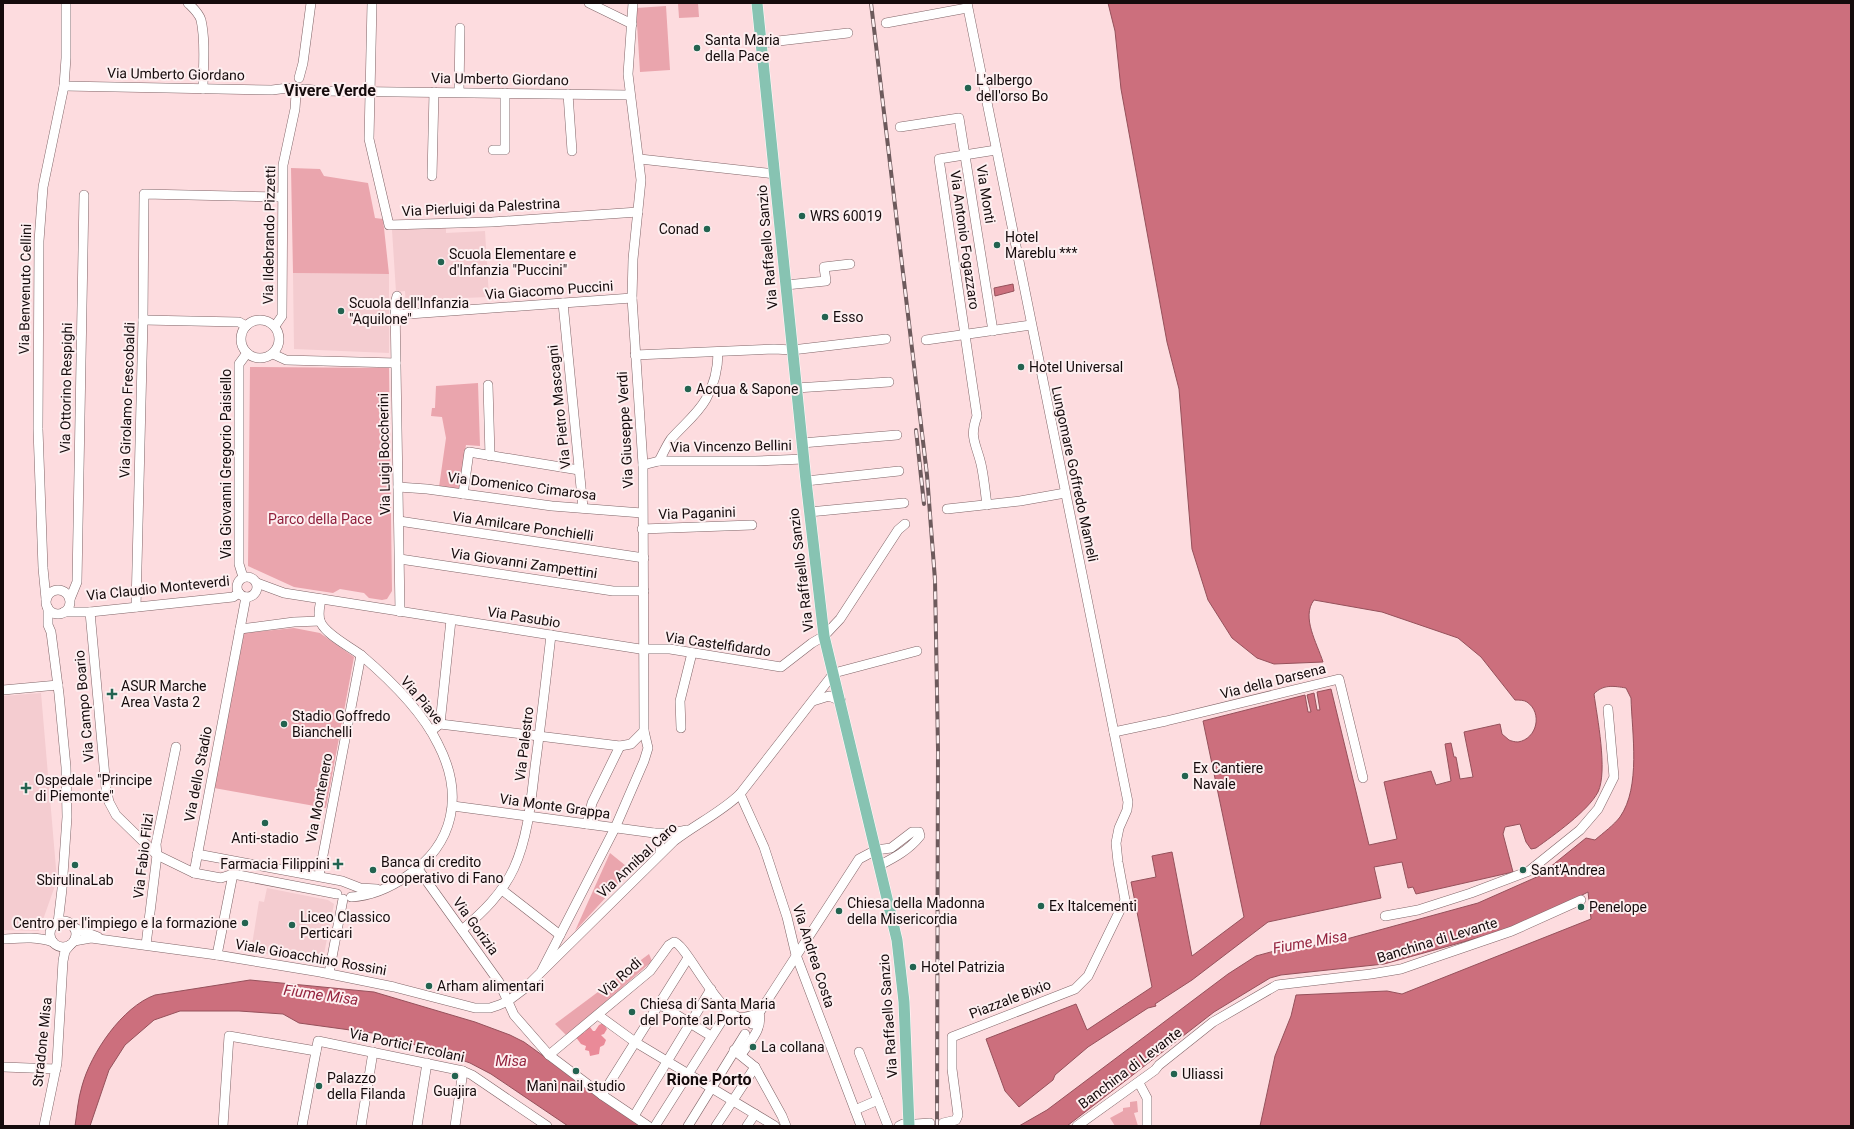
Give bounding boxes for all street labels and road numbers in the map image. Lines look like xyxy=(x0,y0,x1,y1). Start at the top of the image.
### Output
street label: Via Umberto Giordano xyxy=(107,65,245,83)
street label: Via Umberto Giordano xyxy=(431,70,569,88)
street label: Via Monti xyxy=(973,163,999,225)
street label: Via Ildebrando Pizzetti xyxy=(260,165,278,305)
street label: Via Antonio Fogazzaro xyxy=(947,169,983,311)
street label: Via Raffaello Sanzio xyxy=(754,184,780,310)
street label: Via Pierluigi da Palestrina xyxy=(401,195,561,219)
street label: Via Benvenuto Cellini xyxy=(16,224,34,354)
street label: Via Giacomo Puccini xyxy=(484,278,614,302)
street label: Via Ottorino Respighi xyxy=(57,322,75,454)
street label: Via Girolamo Frescobaldi xyxy=(116,322,138,478)
street label: Via Pietro Mascagni xyxy=(545,344,573,470)
street label: Via Giovanni Gregorio Paisiello xyxy=(218,369,234,559)
street label: Via Giuseppe Verdi xyxy=(614,371,636,489)
street label: Lungomare Goffredo Mameli xyxy=(1049,385,1101,563)
street label: Via Luigi Boccherini xyxy=(375,393,393,515)
street label: Via Vincenzo Bellini xyxy=(670,437,792,455)
street label: Via Domenico Cimarosa xyxy=(447,469,597,503)
street label: Via Paganini xyxy=(658,504,736,522)
street label: Via Raffaello Sanzio xyxy=(785,507,817,633)
street label: Via Amilcare Ponchielli xyxy=(451,508,595,544)
street label: Via Giovanni Zampettini xyxy=(450,545,598,581)
street label: Via Claudio Monteverdi xyxy=(86,573,230,603)
street label: Via Pasubio xyxy=(486,603,562,631)
street label: Via Castelfidardo xyxy=(664,629,772,659)
street label: Via Campo Boario xyxy=(71,649,97,763)
street label: Via della Darsena xyxy=(1219,660,1327,702)
street label: Via Piave xyxy=(397,673,447,727)
street label: Via Palestro xyxy=(511,706,537,782)
street label: Via dello Stadio xyxy=(181,725,215,823)
street label: Via Montenero xyxy=(302,752,336,844)
street label: Via Monte Grappa xyxy=(499,790,611,822)
street label: Via Fabio Filzi xyxy=(130,812,156,900)
street label: Via Annibal Caro xyxy=(594,819,680,901)
street label: Via Gorizia xyxy=(450,894,502,958)
street label: Via Andrea Costa xyxy=(790,902,838,1010)
street label: Banchina di Levante xyxy=(1375,914,1499,966)
street label: Viale Gioacchino Rossini xyxy=(234,936,388,978)
street label: Via Raffaello Sanzio xyxy=(876,953,900,1079)
street label: Via Rodi xyxy=(595,954,645,1000)
street label: Piazzale Bixio xyxy=(967,976,1053,1022)
street label: Stradone Misa xyxy=(29,996,55,1088)
street label: Banchina di Levante xyxy=(1075,1024,1185,1112)
street label: Via Portici Ercolani xyxy=(348,1025,466,1065)

